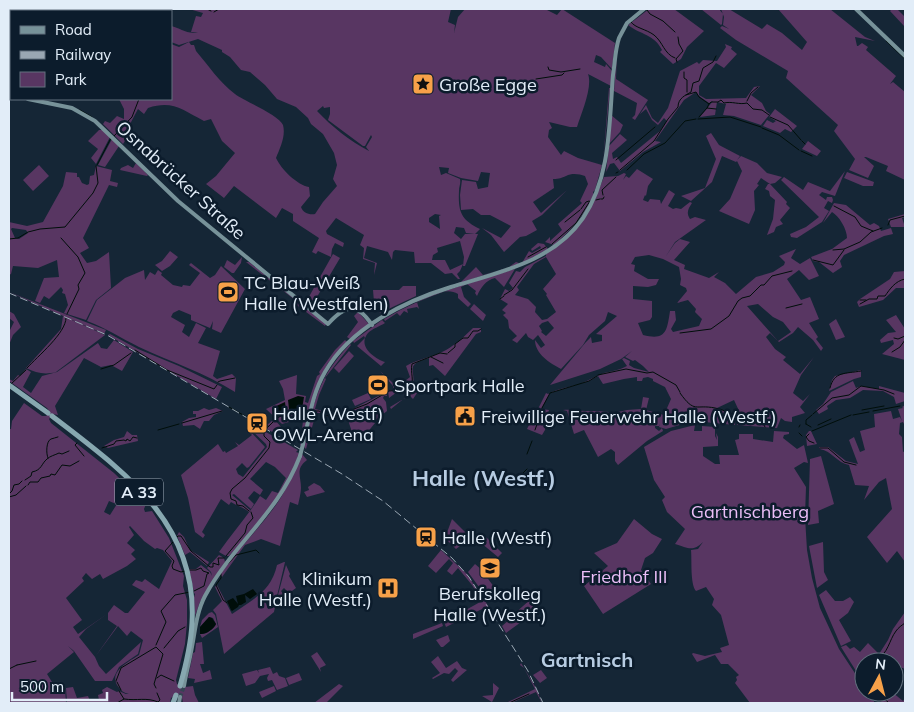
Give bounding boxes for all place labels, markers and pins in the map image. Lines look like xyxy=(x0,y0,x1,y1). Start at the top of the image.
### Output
place icon: Große Egge xyxy=(411,72,435,96)
place label: Große Egge xyxy=(439,73,537,96)
place label: TC Blau-Weiß Halle (Westfalen) xyxy=(244,271,389,315)
sports icon: TC Blau-Weiß Halle (Westfalen) xyxy=(216,280,240,304)
sports icon: Sportpark Halle xyxy=(366,373,390,397)
place label: Sportpark Halle xyxy=(394,374,525,397)
place label: Halle (Westf) OWL-Arena xyxy=(273,402,384,446)
public building icon: Freiwillige Feuerwehr Halle (Westf.) xyxy=(453,404,477,428)
place label: Freiwillige Feuerwehr Halle (Westf.) xyxy=(481,405,777,428)
station icon: Halle (Westf) OWL-Arena xyxy=(245,411,269,435)
station icon: Halle (Westf) xyxy=(414,525,438,549)
place label: Halle (Westf) xyxy=(442,526,553,549)
school or university icon: Berufskolleg Halle (Westf.) xyxy=(478,556,502,580)
place label: Klinikum Halle (Westf.) xyxy=(259,567,372,611)
hospital icon: Klinikum Halle (Westf.) xyxy=(376,576,400,600)
place label: Berufskolleg Halle (Westf.) xyxy=(433,582,547,626)

